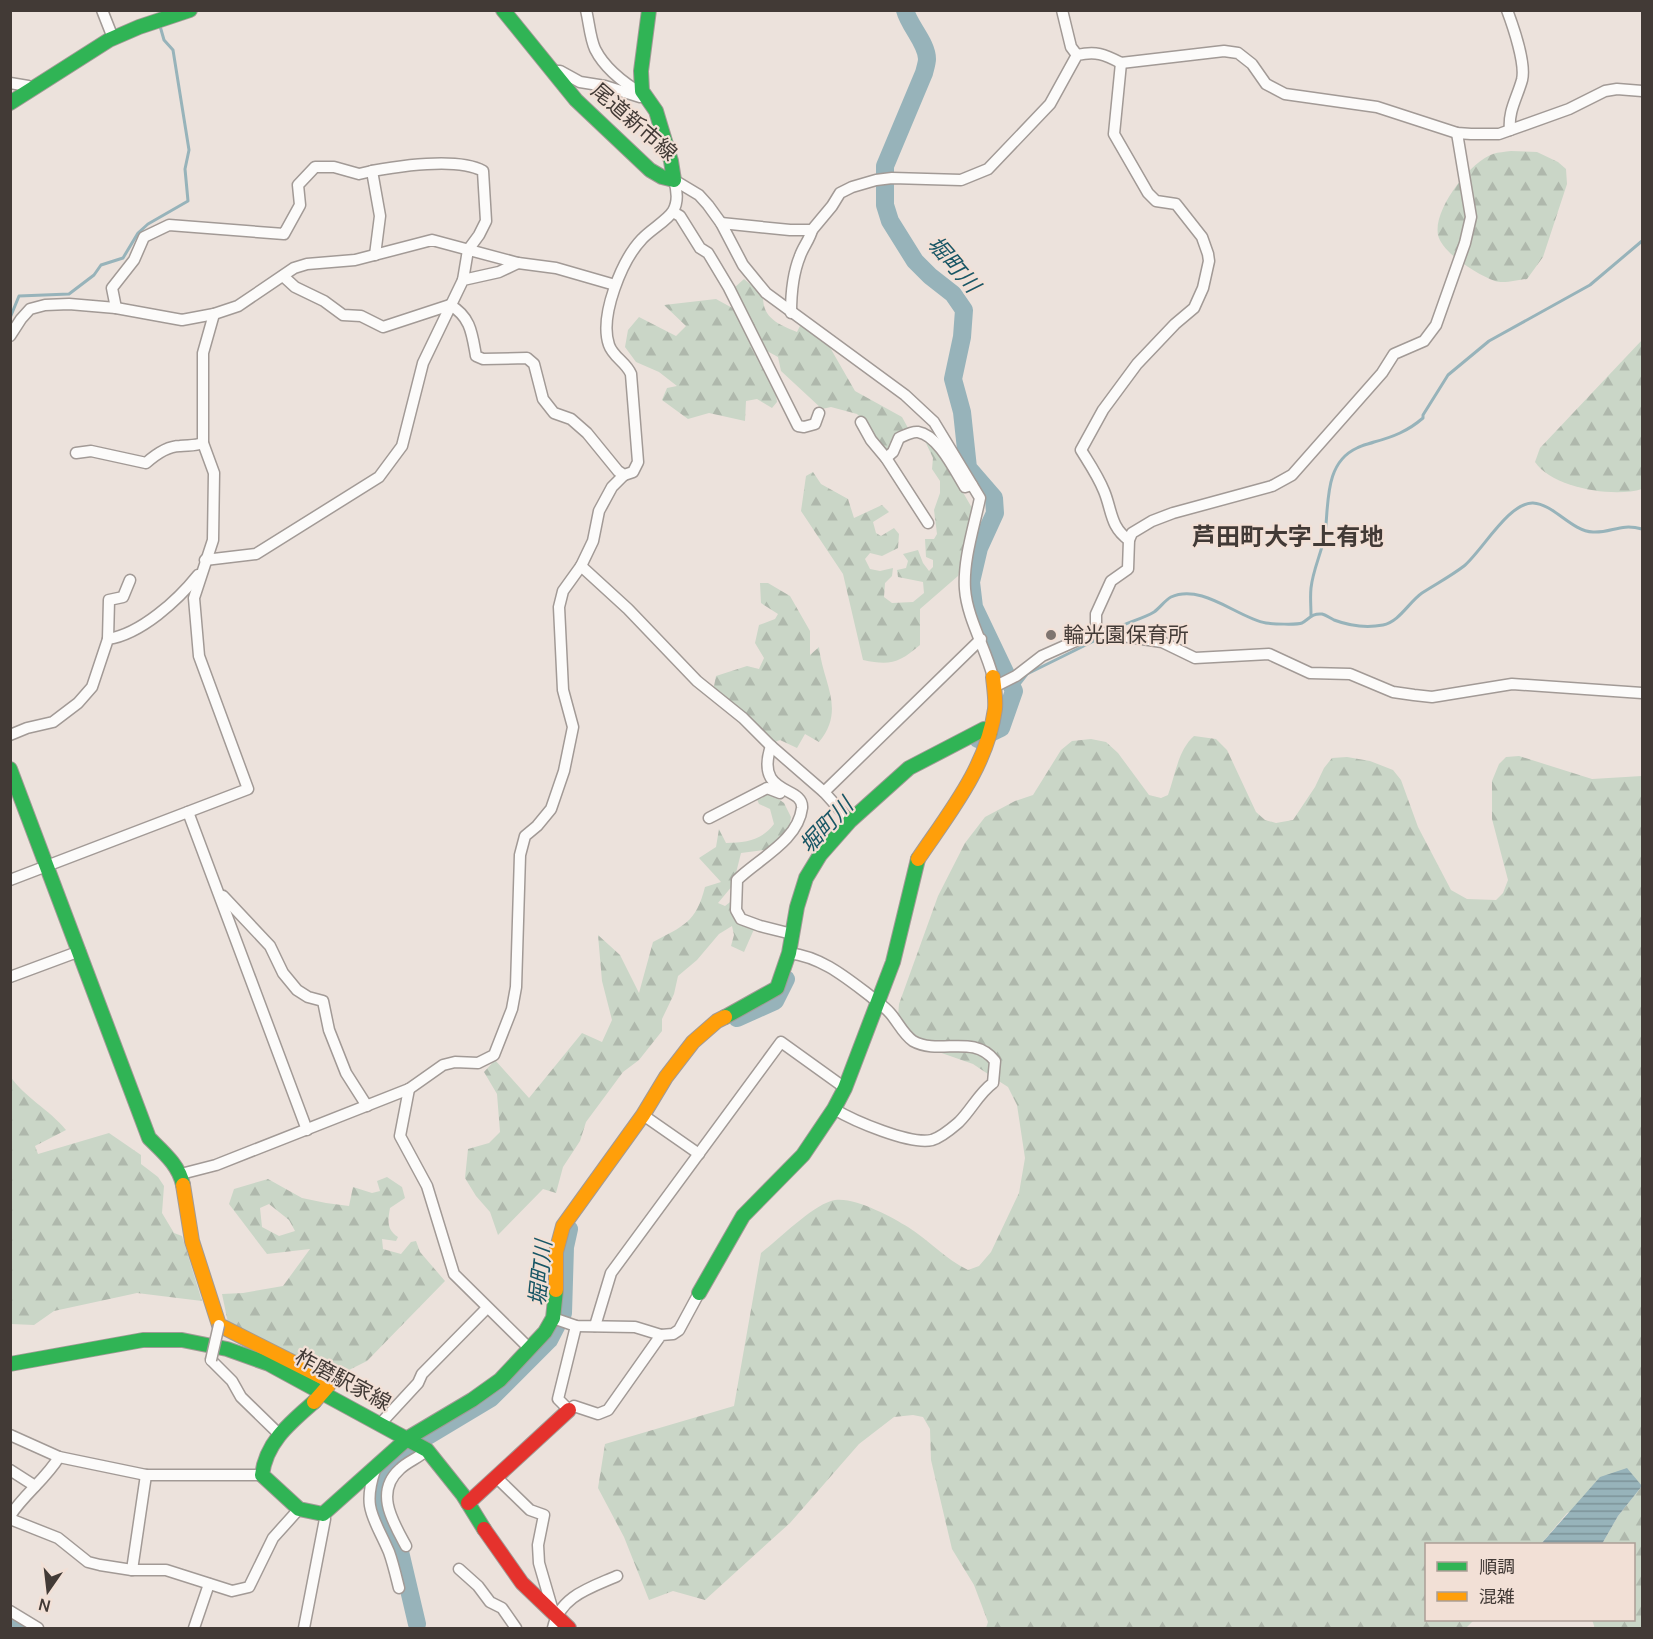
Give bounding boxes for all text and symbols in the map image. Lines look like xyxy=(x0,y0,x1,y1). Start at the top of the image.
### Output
street label: 尾道新市線 xyxy=(586,76,683,166)
water label: 堀町川 xyxy=(921,229,988,300)
district label: 芦田町大字上有地 xyxy=(1192,519,1384,552)
place label: 輪光園保育所 xyxy=(1063,620,1189,648)
marker: 輪光園保育所 xyxy=(1044,628,1058,642)
water label: 堀町川 xyxy=(793,789,861,859)
water label: 堀町川 xyxy=(522,1237,559,1307)
street label: 柞磨駅家線 xyxy=(291,1342,396,1416)
legend xyxy=(1425,1543,1635,1621)
text: 順調 xyxy=(1479,1554,1515,1578)
north arrow xyxy=(18,1561,78,1621)
text: 混雑 xyxy=(1479,1584,1515,1608)
text: N xyxy=(36,1593,53,1618)

